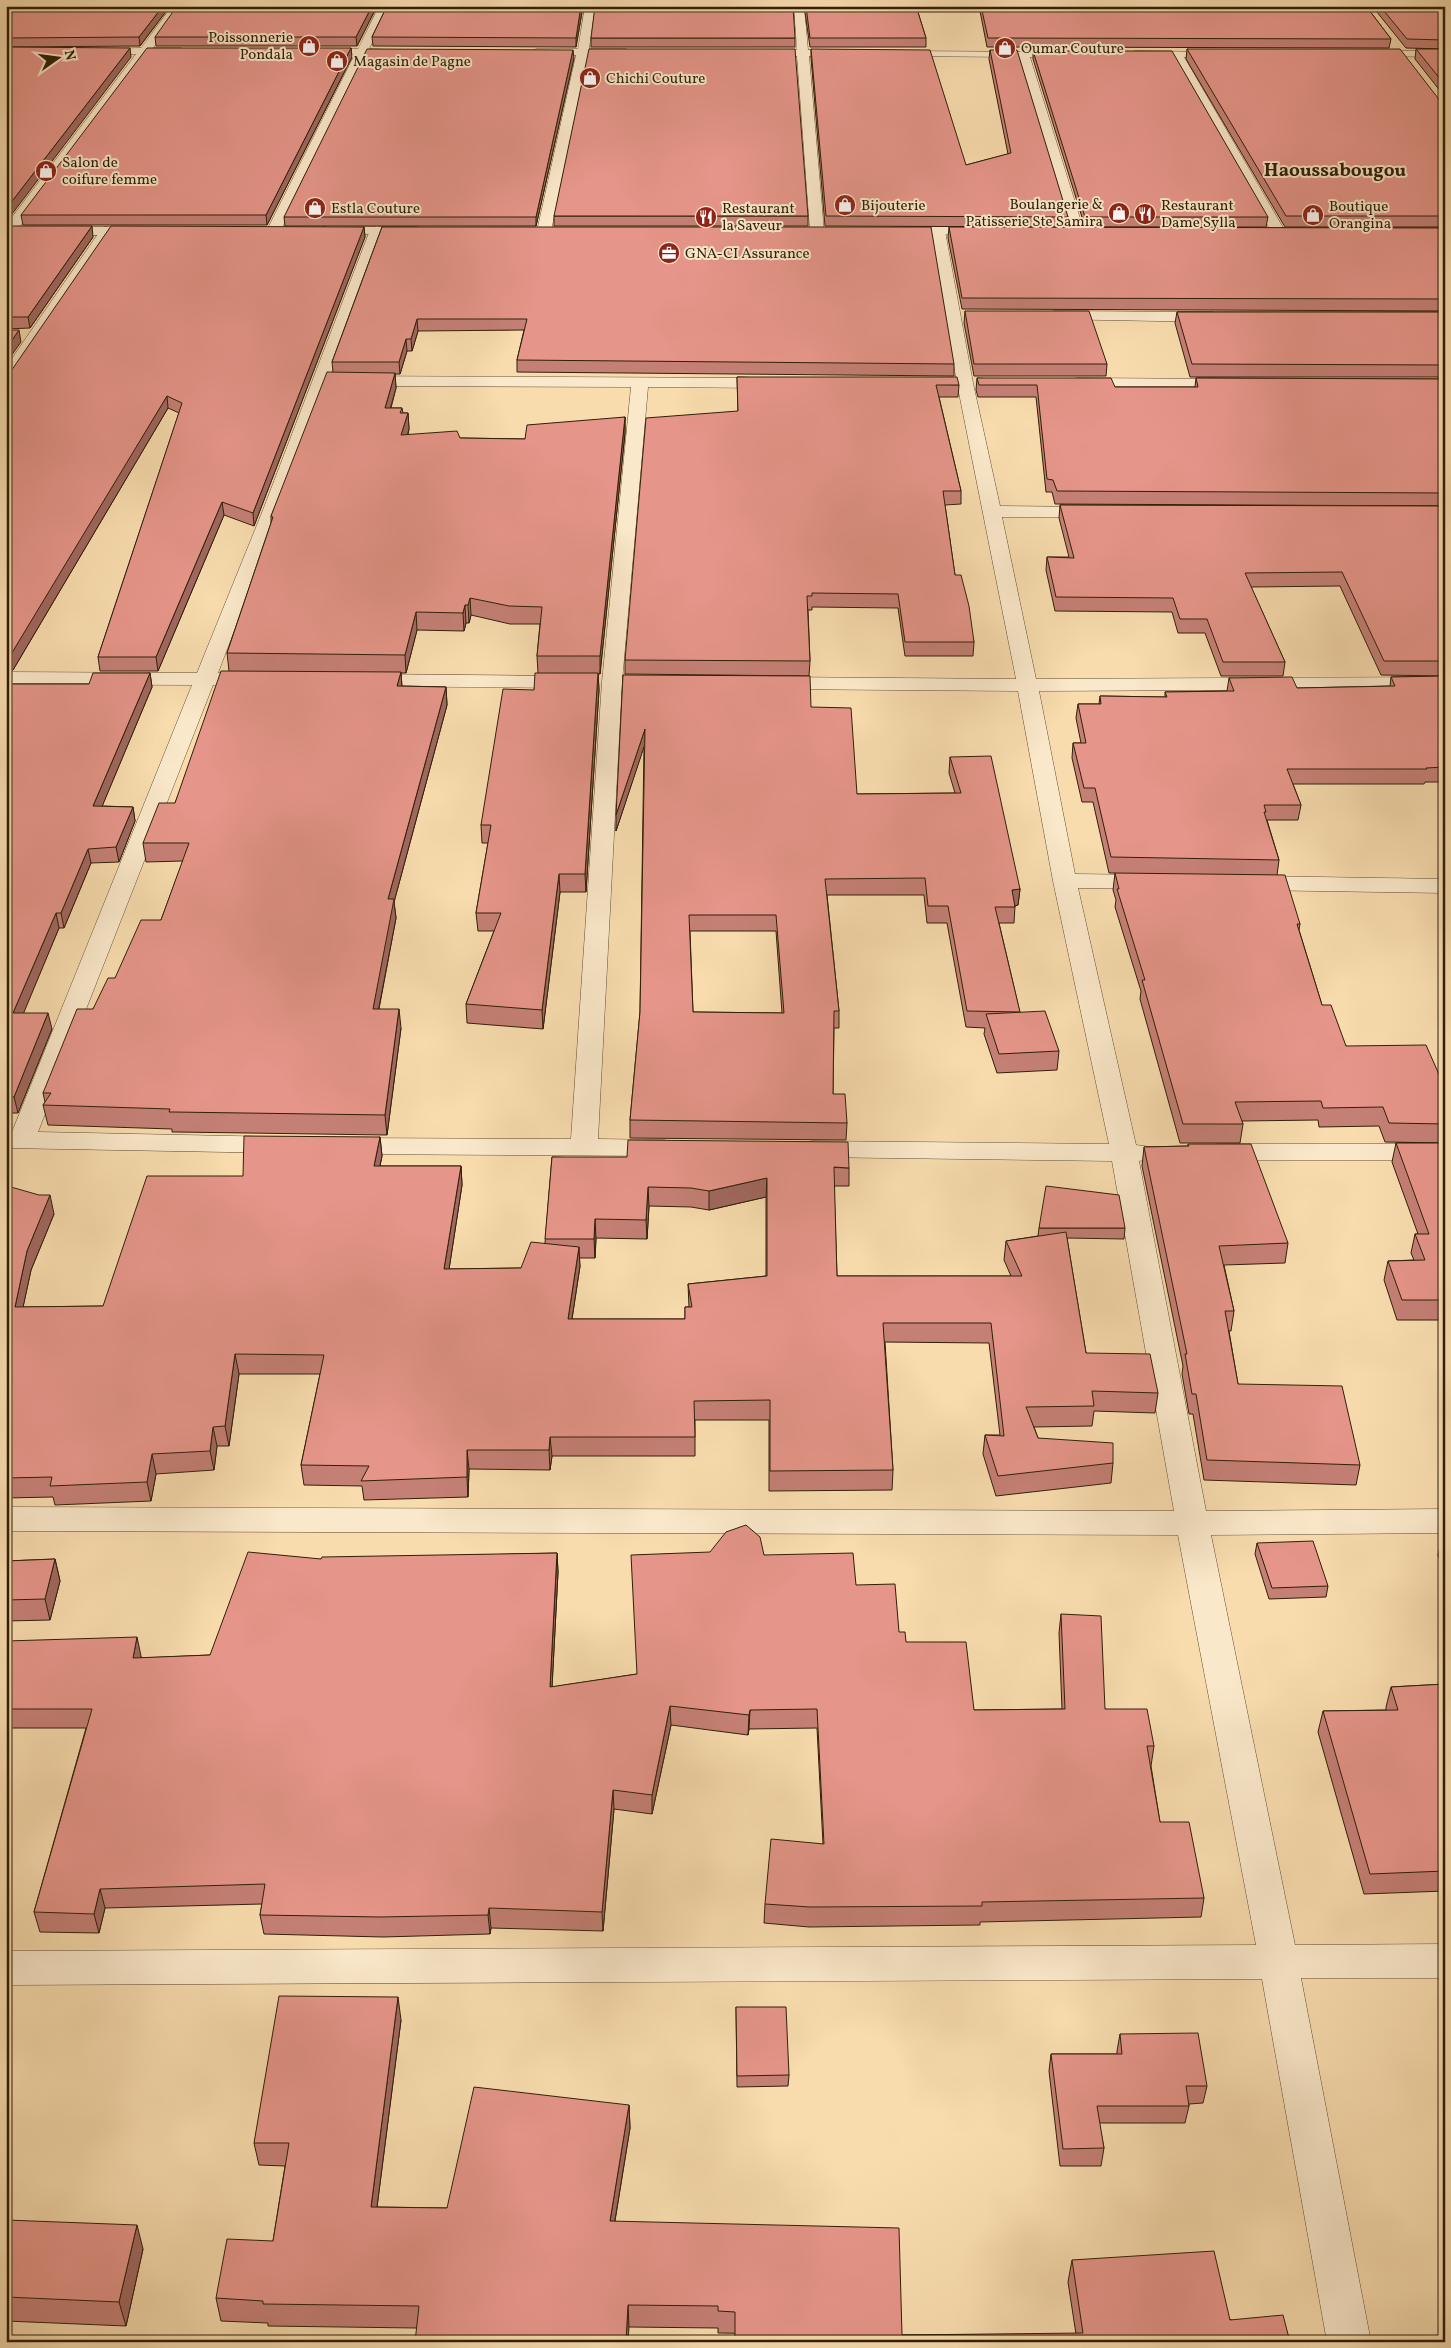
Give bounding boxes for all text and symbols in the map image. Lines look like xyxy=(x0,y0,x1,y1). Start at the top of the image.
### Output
place label: Poissonnerie Pondala xyxy=(208,28,293,66)
north arrow xyxy=(32,32,82,82)
shop icon: Poissonnerie Pondala xyxy=(297,34,321,58)
shop icon: Oumar Couture xyxy=(993,36,1017,60)
place label: Oumar Couture xyxy=(1021,39,1124,60)
text: N xyxy=(59,48,80,62)
shop icon: Magasin de Pagne xyxy=(325,49,349,73)
place label: Magasin de Pagne xyxy=(353,52,471,73)
shop icon: Chichi Couture xyxy=(578,66,602,90)
place label: Chichi Couture xyxy=(606,69,705,90)
place label: Salon de coifure femme xyxy=(62,153,157,191)
district label: Haoussabougou xyxy=(1264,158,1407,184)
shop icon: Salon de coifure femme xyxy=(34,159,58,183)
shop icon: Bijouterie xyxy=(833,193,857,217)
place label: Boulangerie & Patisserie Ste Samira xyxy=(966,195,1103,233)
shop icon: Estla Couture xyxy=(303,196,327,220)
place label: Bijouterie xyxy=(861,196,926,217)
place label: Restaurant Dame Sylla xyxy=(1161,196,1236,234)
place label: Boutique Orangina xyxy=(1329,197,1391,235)
place label: Estla Couture xyxy=(331,199,420,220)
place label: Restaurant la Saveur xyxy=(722,199,795,237)
shop icon: Boulangerie & Patisserie Ste Samira xyxy=(1107,201,1131,225)
restaurant icon: Restaurant Dame Sylla xyxy=(1133,202,1157,226)
shop icon: Boutique Orangina xyxy=(1301,203,1325,227)
restaurant icon: Restaurant la Saveur xyxy=(694,205,718,229)
office icon: GNA-CI Assurance xyxy=(657,241,681,265)
place label: GNA-CI Assurance xyxy=(685,244,810,265)

